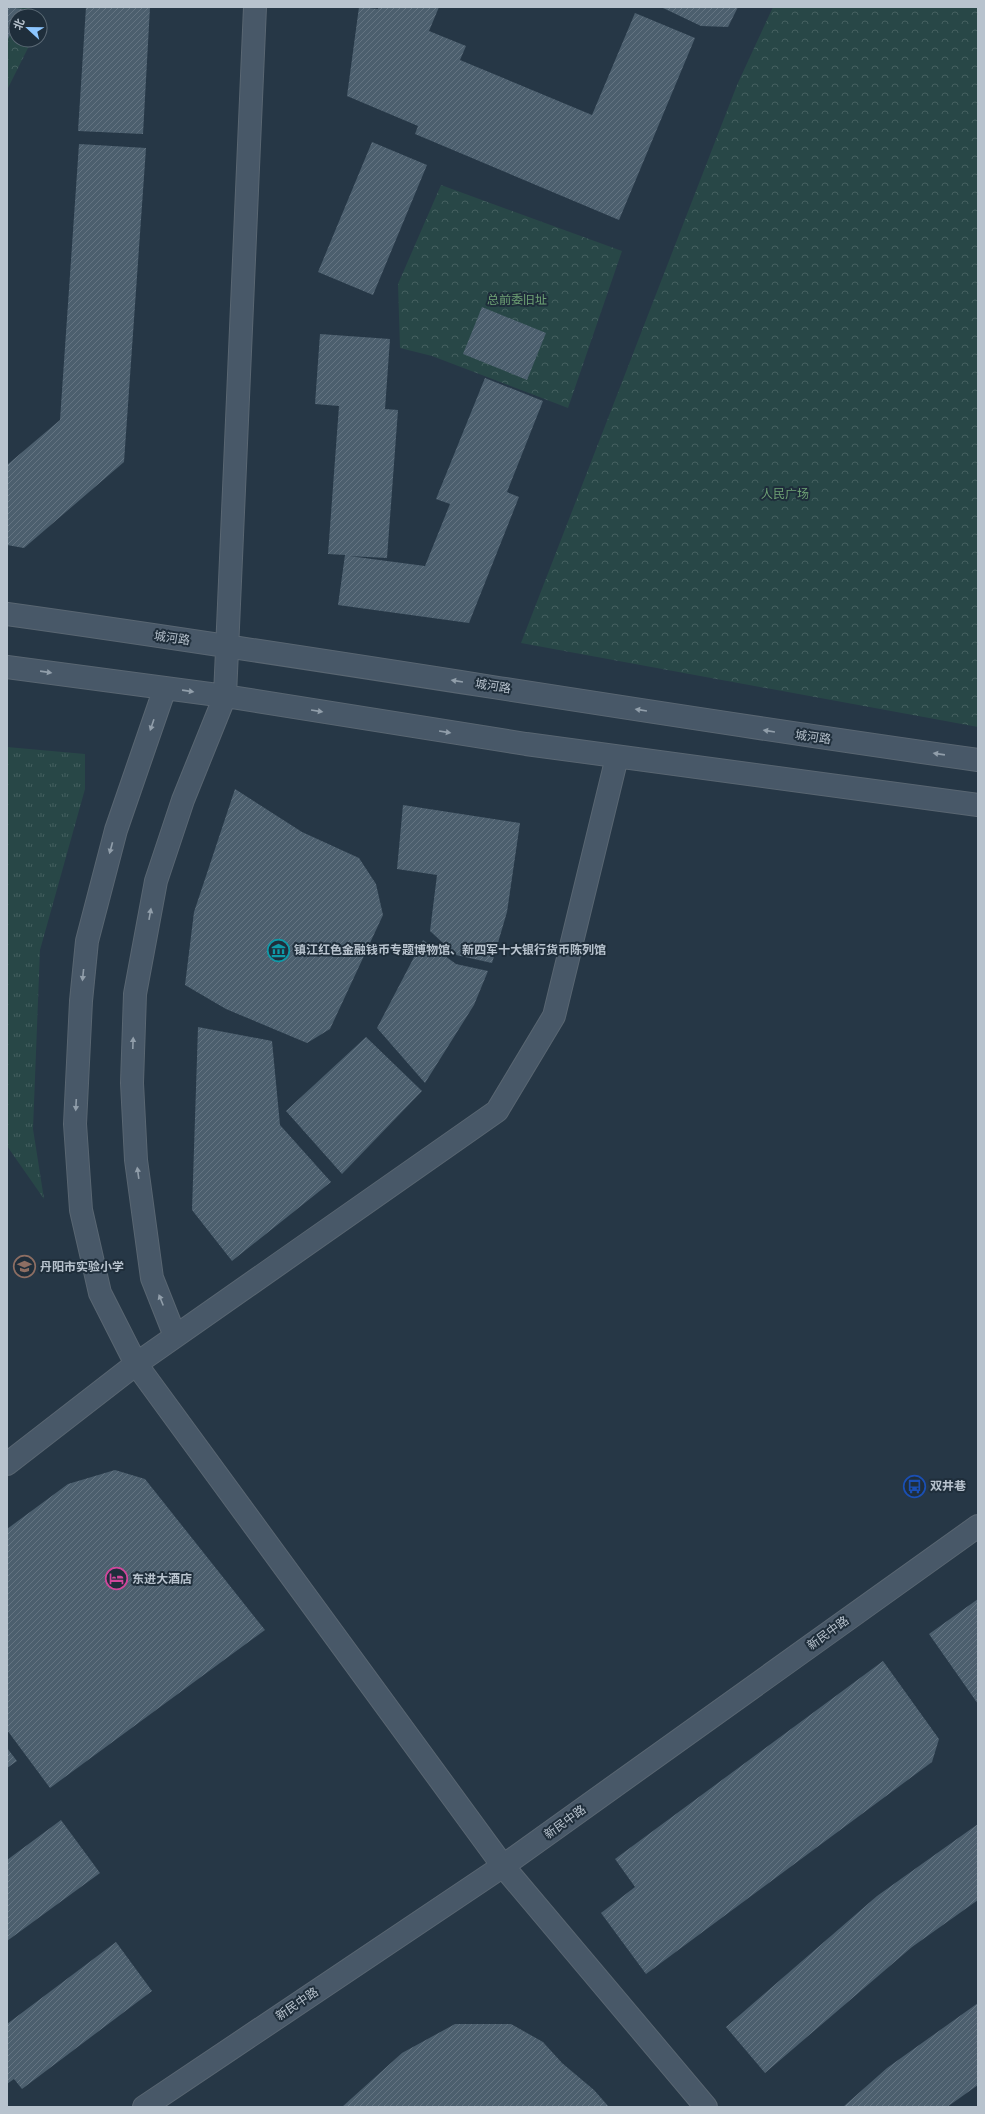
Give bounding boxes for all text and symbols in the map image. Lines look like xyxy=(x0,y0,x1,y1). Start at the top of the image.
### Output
north arrow xyxy=(8,8,48,48)
text: 北 xyxy=(10,17,26,32)
park label: 总前委旧址 xyxy=(487,292,547,306)
park label: 人民广场 xyxy=(761,486,809,500)
street label: 城河路 xyxy=(153,628,191,646)
one-way arrow xyxy=(40,669,52,675)
street label: 城河路 xyxy=(474,675,512,695)
one-way arrow xyxy=(451,678,463,684)
one-way arrow xyxy=(182,688,194,694)
one-way arrow xyxy=(635,707,647,713)
one-way arrow xyxy=(311,708,323,714)
one-way arrow xyxy=(149,719,155,731)
street label: 城河路 xyxy=(794,727,832,745)
one-way arrow xyxy=(763,728,775,734)
one-way arrow xyxy=(439,729,451,735)
one-way arrow xyxy=(933,751,945,757)
one-way arrow xyxy=(108,843,114,855)
one-way arrow xyxy=(147,908,153,920)
museum icon: 镇江红色金融钱币专题博物馆、新四军十大银行货币陈列馆 xyxy=(265,937,291,963)
place label: 镇江红色金融钱币专题博物馆、新四军十大银行货币陈列馆 xyxy=(294,942,606,956)
one-way arrow xyxy=(80,969,87,981)
one-way arrow xyxy=(130,1037,137,1049)
one-way arrow xyxy=(73,1099,79,1112)
one-way arrow xyxy=(135,1167,141,1179)
school or university icon: 丹阳市实验小学 xyxy=(12,1254,38,1280)
place label: 丹阳市实验小学 xyxy=(40,1259,124,1273)
one-way arrow xyxy=(158,1295,164,1306)
bus stop icon: 双井巷 xyxy=(901,1473,927,1499)
place label: 双井巷 xyxy=(930,1478,966,1492)
hotel icon: 东进大酒店 xyxy=(103,1566,129,1592)
place label: 东进大酒店 xyxy=(132,1571,192,1585)
street label: 新民中路 xyxy=(804,1612,851,1652)
street label: 新民中路 xyxy=(541,1801,588,1841)
street label: 新民中路 xyxy=(273,1984,320,2022)

